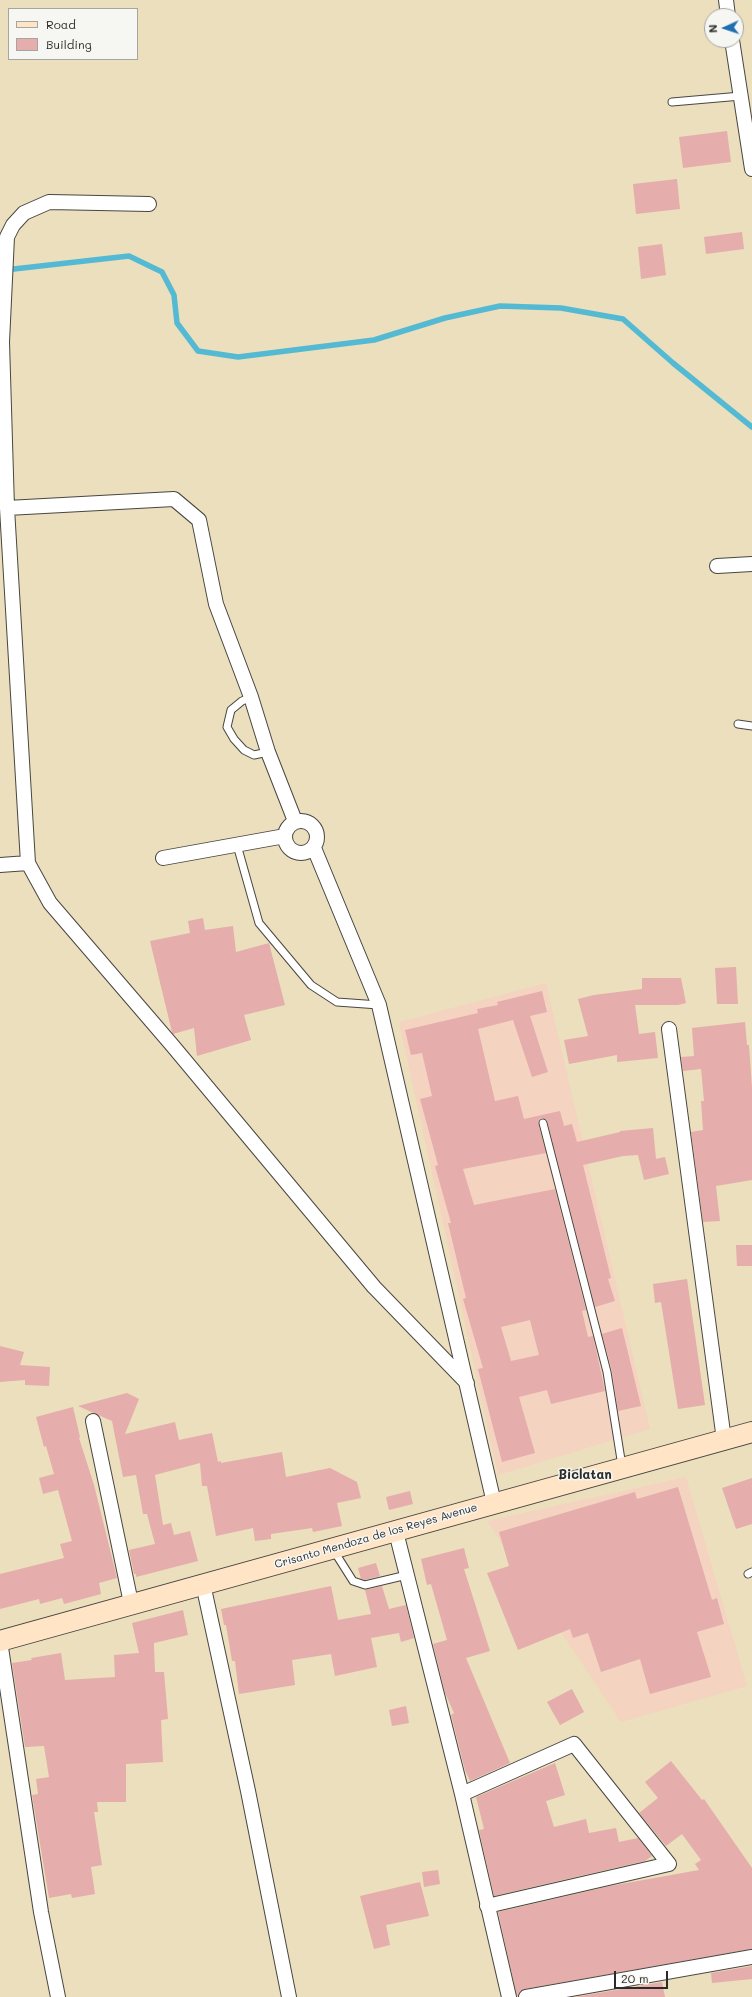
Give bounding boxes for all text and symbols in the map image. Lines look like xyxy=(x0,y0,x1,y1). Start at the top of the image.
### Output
legend xyxy=(8,8,138,60)
north arrow xyxy=(704,8,744,48)
text: Road xyxy=(46,16,76,32)
text: N xyxy=(705,24,720,33)
text: Building xyxy=(46,36,92,52)
district label: Biclatan xyxy=(558,1467,612,1483)
street label: Crisanto Mendoza de los Reyes Avenue xyxy=(273,1501,479,1571)
scale bar xyxy=(616,1963,670,1989)
text: 20 m xyxy=(621,1970,649,1986)

